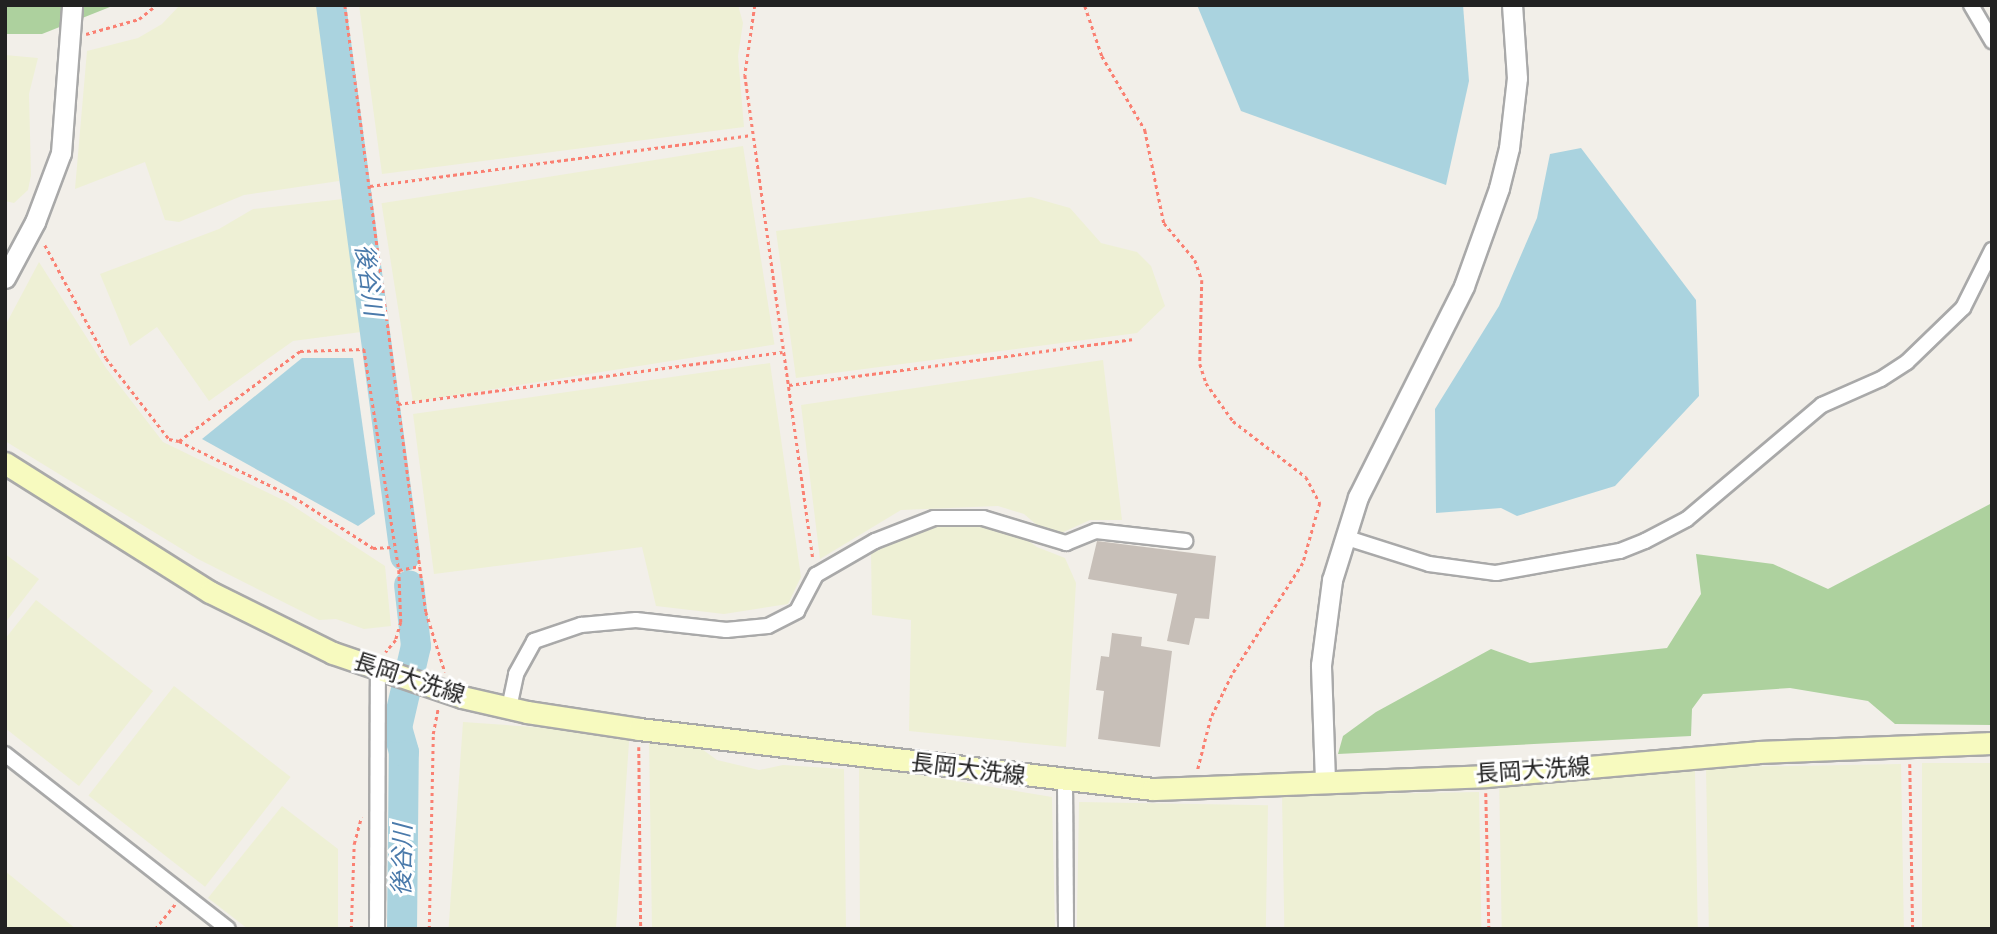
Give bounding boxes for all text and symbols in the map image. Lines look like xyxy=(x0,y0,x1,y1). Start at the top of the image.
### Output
water label: 後谷川 xyxy=(349,242,387,318)
street label: 長岡大洗線 xyxy=(350,648,468,710)
street label: 長岡大洗線 xyxy=(909,749,1027,791)
street label: 長岡大洗線 xyxy=(1475,753,1591,789)
water label: 後谷川 xyxy=(388,824,418,896)

